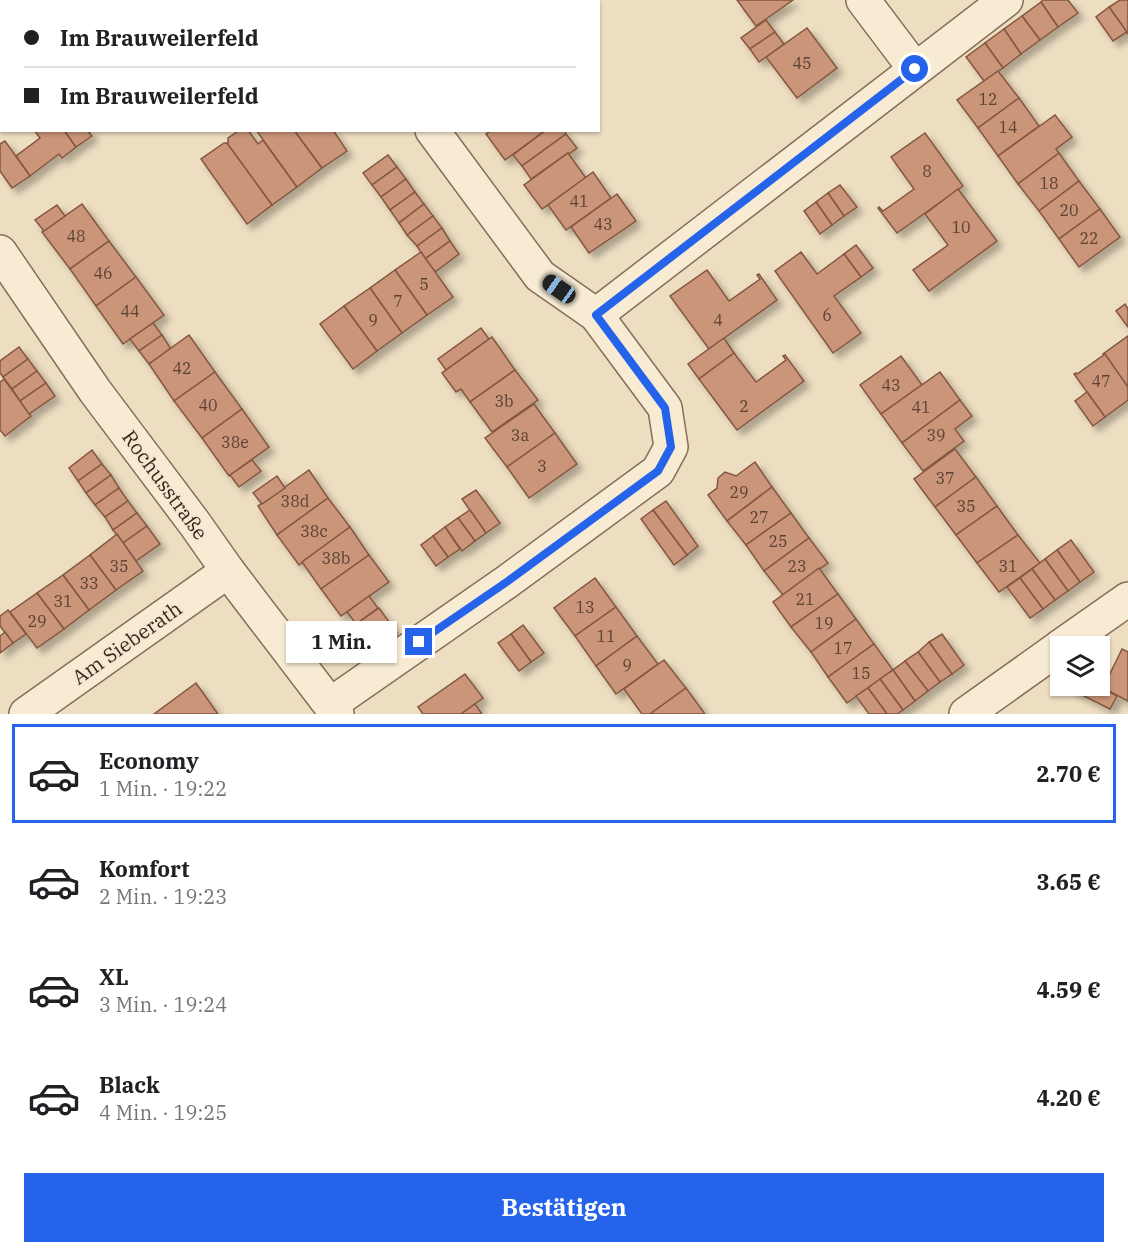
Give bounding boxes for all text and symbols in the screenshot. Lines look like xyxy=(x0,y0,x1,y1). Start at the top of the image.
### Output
text: Im Brauweilerfeld xyxy=(60,23,259,52)
house number: 45 xyxy=(792,53,812,73)
route start xyxy=(901,55,928,82)
text: Im Brauweilerfeld xyxy=(60,81,259,110)
house number: 12 xyxy=(978,89,998,109)
house number: 14 xyxy=(998,117,1018,137)
house number: 8 xyxy=(922,161,932,181)
house number: 18 xyxy=(1039,173,1059,193)
house number: 41 xyxy=(569,191,589,211)
house number: 20 xyxy=(1059,200,1079,220)
house number: 43 xyxy=(593,214,613,234)
house number: 10 xyxy=(951,217,971,237)
house number: 48 xyxy=(66,226,86,246)
house number: 22 xyxy=(1079,228,1099,248)
house number: 46 xyxy=(93,263,113,283)
car xyxy=(539,271,579,307)
house number: 5 xyxy=(419,274,429,294)
house number: 7 xyxy=(393,291,403,311)
house number: 44 xyxy=(120,301,140,321)
house number: 6 xyxy=(822,305,832,325)
house number: 9 xyxy=(368,310,378,330)
house number: 4 xyxy=(713,310,723,330)
house number: 42 xyxy=(172,358,192,378)
house number: 47 xyxy=(1091,371,1111,391)
house number: 43 xyxy=(881,375,901,395)
house number: 3b xyxy=(494,391,514,411)
house number: 40 xyxy=(198,395,218,415)
house number: 2 xyxy=(739,396,749,416)
house number: 41 xyxy=(911,397,931,417)
street label: Rochusstraße xyxy=(116,424,214,545)
house number: 3a xyxy=(511,425,529,445)
house number: 39 xyxy=(926,425,946,445)
house number: 38e xyxy=(221,432,249,452)
house number: 3 xyxy=(537,456,547,476)
house number: 37 xyxy=(935,468,955,488)
house number: 29 xyxy=(729,482,749,502)
house number: 38d xyxy=(281,491,310,511)
house number: 35 xyxy=(956,496,976,516)
house number: 27 xyxy=(749,507,769,527)
house number: 38c xyxy=(300,521,328,541)
house number: 25 xyxy=(768,531,788,551)
house number: 38b xyxy=(322,548,350,568)
house number: 35 xyxy=(109,556,129,576)
house number: 23 xyxy=(787,556,807,576)
house number: 31 xyxy=(998,556,1018,576)
house number: 33 xyxy=(79,573,99,593)
house number: 21 xyxy=(795,589,815,609)
house number: 31 xyxy=(53,591,73,611)
street label: Am Sieberath xyxy=(66,595,187,690)
house number: 13 xyxy=(575,597,595,617)
house number: 29 xyxy=(27,611,47,631)
house number: 19 xyxy=(814,613,834,633)
callout: 1 Min. xyxy=(287,621,398,663)
house number: 11 xyxy=(596,626,616,646)
text: 1 Min. xyxy=(311,628,372,655)
route end xyxy=(405,628,432,655)
map controls xyxy=(1050,636,1110,696)
button: layers xyxy=(1050,636,1110,696)
house number: 17 xyxy=(833,638,853,658)
house number: 9 xyxy=(622,655,632,675)
house number: 15 xyxy=(851,663,871,683)
text: Economy xyxy=(99,746,199,775)
icon: car xyxy=(27,747,81,801)
text: 2.70 € xyxy=(1036,759,1101,788)
text: 1 Min. · 19:22 xyxy=(99,775,227,802)
text: Komfort xyxy=(99,854,189,883)
icon: car xyxy=(27,855,81,909)
text: 3.65 € xyxy=(1036,867,1101,896)
text: 2 Min. · 19:23 xyxy=(99,883,227,910)
text: XL xyxy=(99,962,129,991)
icon: car xyxy=(27,963,81,1017)
text: 4.59 € xyxy=(1036,975,1101,1004)
text: 3 Min. · 19:24 xyxy=(99,991,227,1018)
text: Black xyxy=(99,1070,160,1099)
icon: car xyxy=(27,1071,81,1125)
text: 4.20 € xyxy=(1036,1083,1101,1112)
text: 4 Min. · 19:25 xyxy=(99,1099,227,1126)
button: Bestätigen xyxy=(24,1173,1104,1242)

